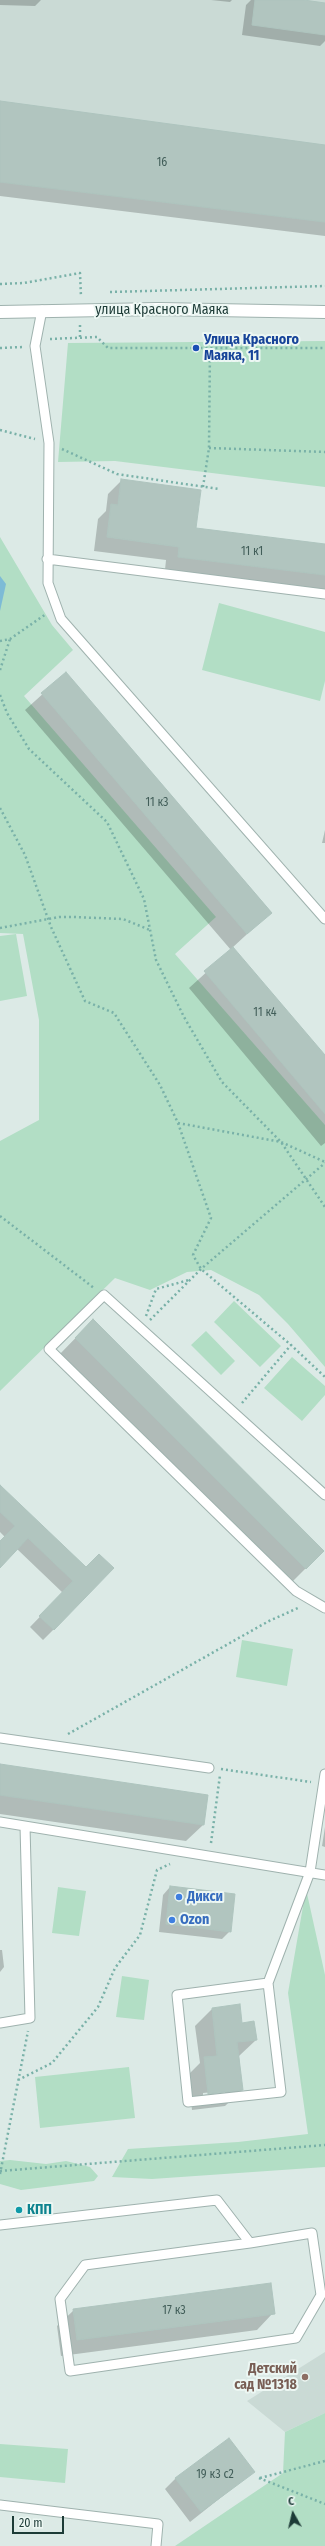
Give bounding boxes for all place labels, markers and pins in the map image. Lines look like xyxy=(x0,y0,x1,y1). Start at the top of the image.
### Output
place label: Улица Красного Маяка, 11 xyxy=(204,332,299,364)
marker: Улица Красного Маяка, 11 xyxy=(191,343,201,353)
place label: Дикси xyxy=(187,1889,223,1905)
marker: Дикси xyxy=(174,1892,184,1902)
place label: Ozon xyxy=(180,1912,209,1928)
marker: Ozon xyxy=(167,1915,177,1925)
place label: КПП xyxy=(27,2202,52,2218)
marker: КПП xyxy=(14,2205,24,2215)
place label: Детский сад №1318 xyxy=(234,2361,297,2394)
marker: Детский сад №1318 xyxy=(300,2372,310,2382)

